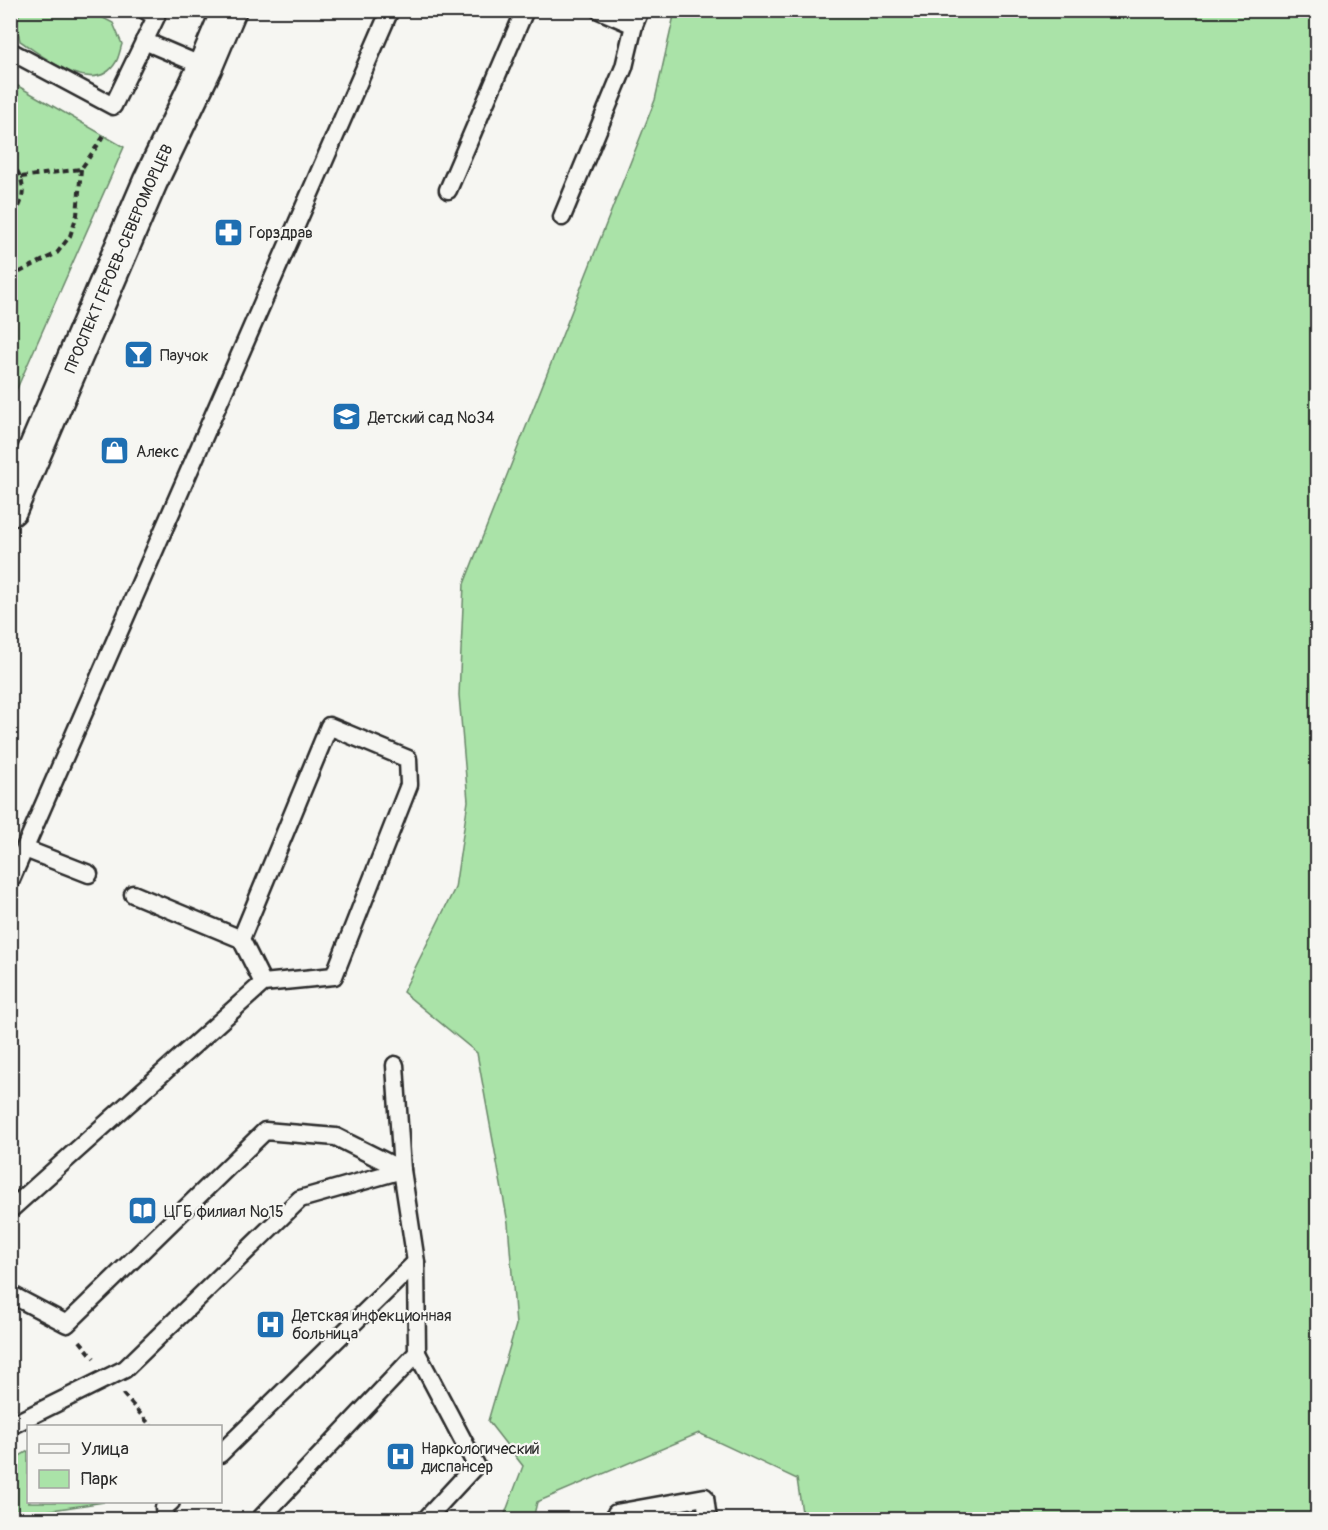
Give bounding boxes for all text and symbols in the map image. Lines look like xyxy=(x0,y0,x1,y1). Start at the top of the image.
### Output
street label: ПРОСПЕКТ ГЕРОЕВ-СЕВЕРОМОРЦЕВ xyxy=(60,141,178,376)
pharmacy icon: Горздрав xyxy=(212,216,244,248)
place label: Горздрав xyxy=(249,223,313,243)
bar icon: Паучок xyxy=(123,339,155,371)
place label: Паучок xyxy=(160,346,209,366)
school or university icon: Детский сад №34 xyxy=(331,401,363,433)
place label: Детский сад №34 xyxy=(367,408,494,428)
shop icon: Алекс xyxy=(99,435,131,467)
place label: Алекс xyxy=(136,442,179,462)
library icon: ЦГБ филиал №15 xyxy=(127,1195,159,1227)
place label: ЦГБ филиал №15 xyxy=(164,1202,284,1222)
place label: Детская инфекционная больница xyxy=(291,1306,452,1344)
hospital icon: Детская инфекционная больница xyxy=(255,1308,287,1340)
legend xyxy=(27,1425,222,1503)
text: Улица xyxy=(81,1438,129,1461)
place label: Наркологический диспансер xyxy=(421,1439,540,1477)
hospital icon: Наркологический диспансер xyxy=(384,1441,416,1473)
text: Парк xyxy=(81,1468,118,1491)

